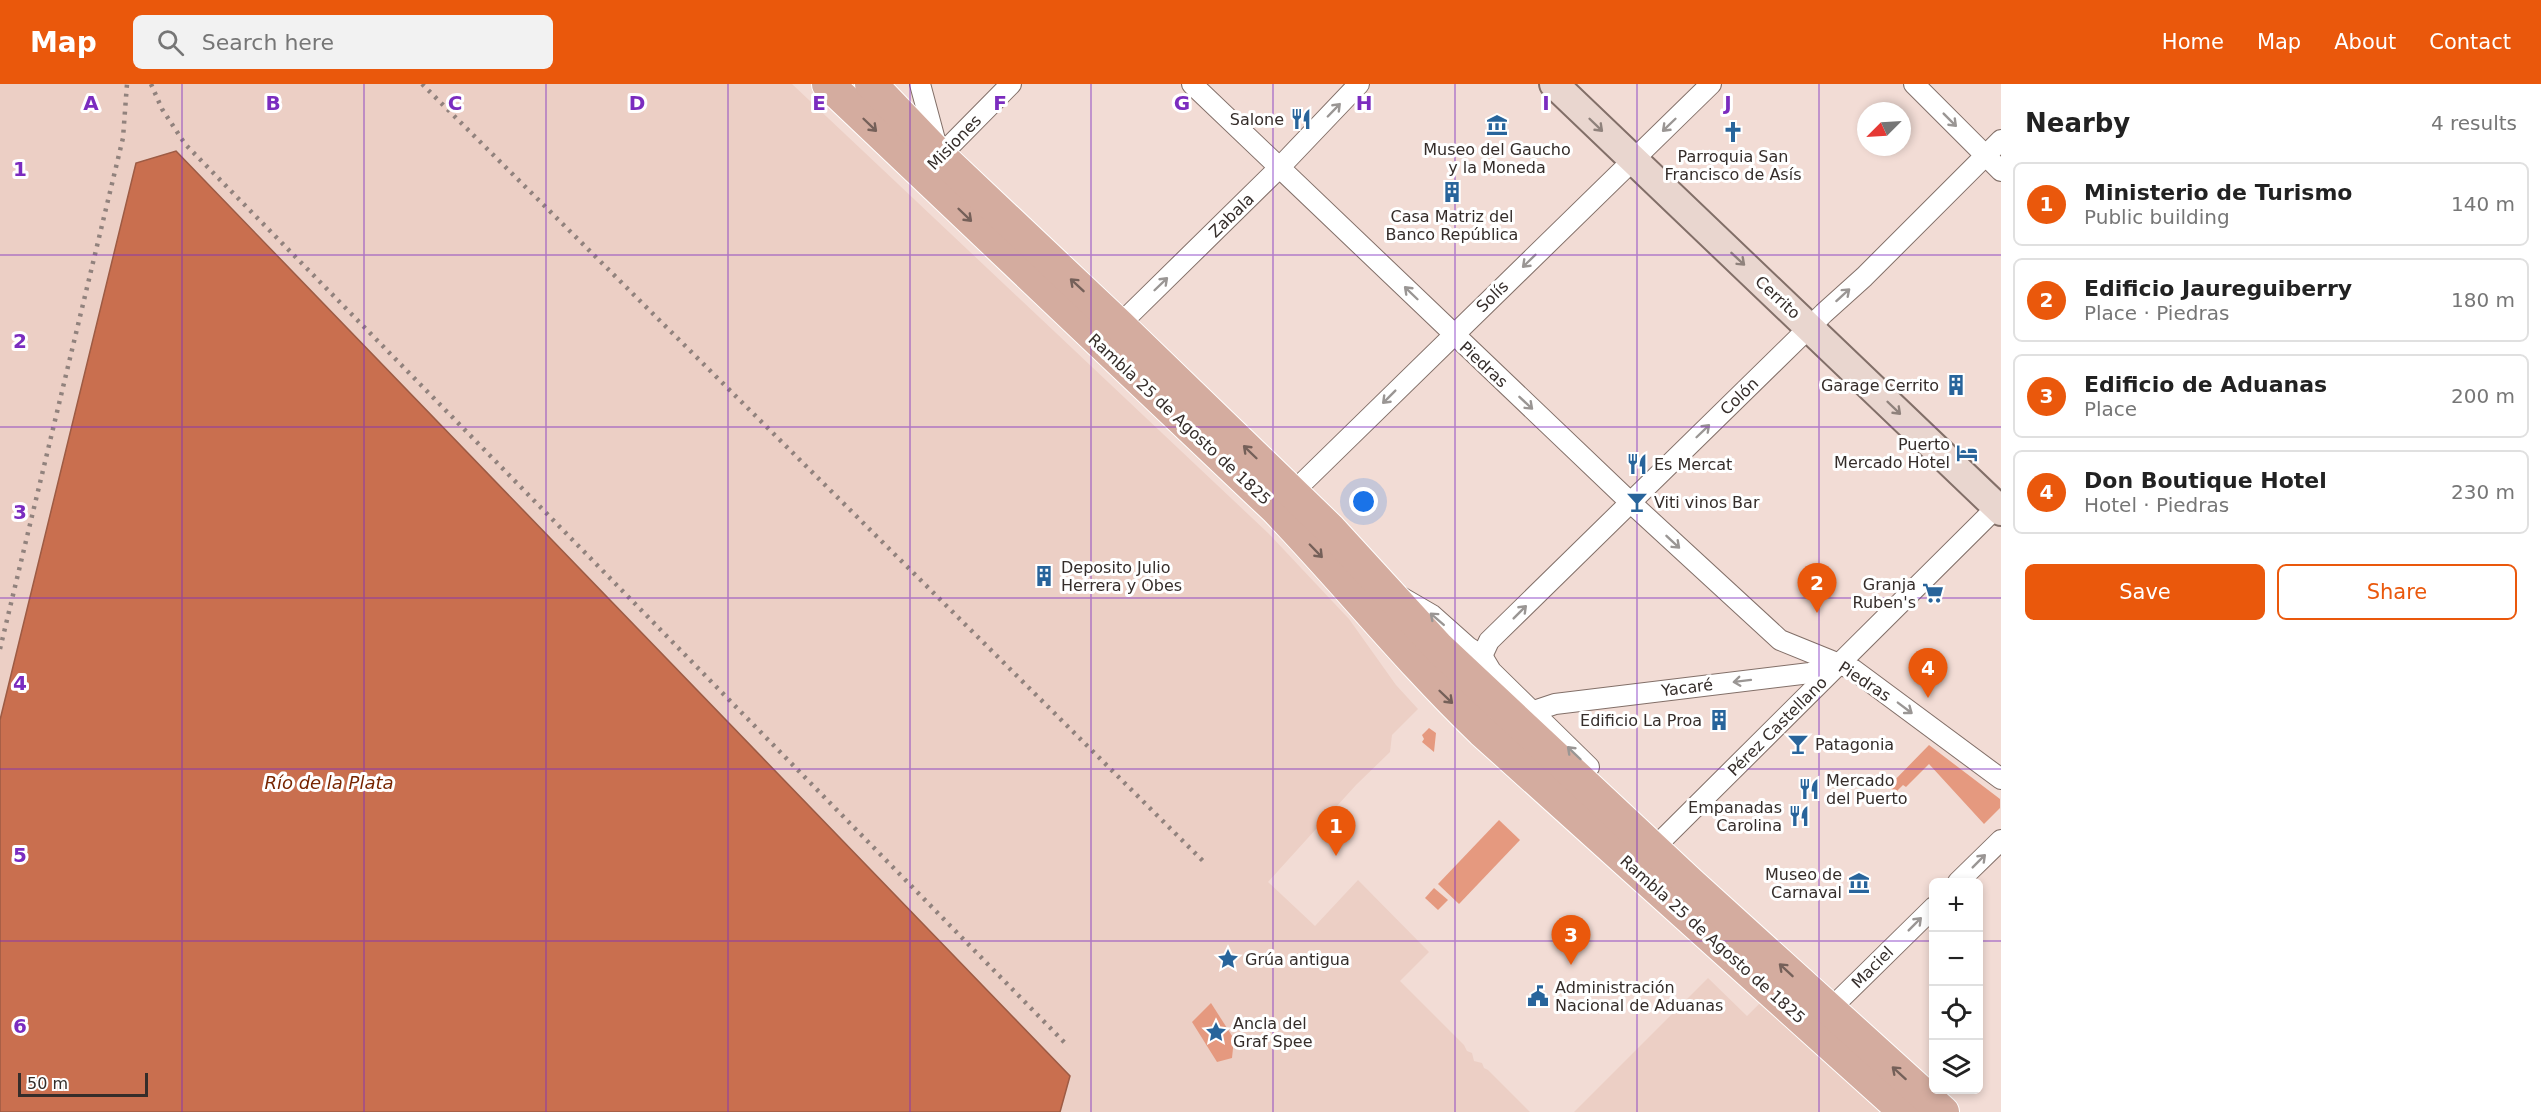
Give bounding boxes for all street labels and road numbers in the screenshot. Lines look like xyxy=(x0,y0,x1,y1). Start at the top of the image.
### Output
street label: Misiones xyxy=(924,111,985,174)
street label: Zabala xyxy=(1205,189,1258,241)
street label: Cerrito xyxy=(1751,272,1804,323)
street label: Solís xyxy=(1472,277,1512,316)
street label: Rambla 25 de Agosto de 1825 xyxy=(1085,330,1275,509)
street label: Piedras xyxy=(1456,337,1512,391)
street label: Colón xyxy=(1716,374,1762,419)
street label: Piedras xyxy=(1835,658,1894,705)
street label: Pérez Castellano xyxy=(1724,673,1831,780)
street label: Yacaré xyxy=(1659,675,1714,700)
street label: Rambla 25 de Agosto de 1825 xyxy=(1616,851,1809,1028)
street label: Maciel xyxy=(1848,943,1897,992)

